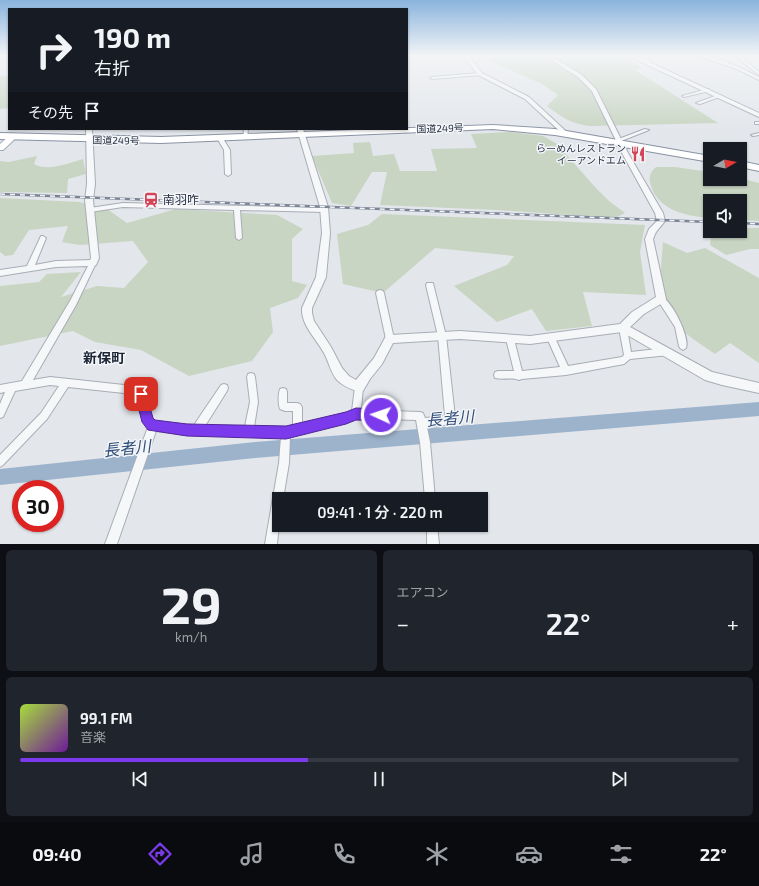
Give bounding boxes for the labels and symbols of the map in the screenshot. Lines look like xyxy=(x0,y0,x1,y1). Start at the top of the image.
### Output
street label: 国道249号 xyxy=(416,121,464,135)
street label: 国道249号 xyxy=(92,134,140,146)
place label: らーめんレストラン イーアンドエム xyxy=(536,142,626,166)
north arrow xyxy=(703,142,747,186)
restaurant icon: らーめんレストラン イーアンドエム xyxy=(629,145,647,163)
station icon: 南羽咋 xyxy=(142,191,160,209)
place label: 南羽咋 xyxy=(163,192,199,206)
district label: 新保町 xyxy=(83,349,125,366)
pin xyxy=(124,377,158,411)
position arrow xyxy=(360,394,402,436)
water label: 長者川 xyxy=(425,406,477,429)
water label: 長者川 xyxy=(102,435,154,459)
speed limit sign: 30 xyxy=(12,480,64,532)

